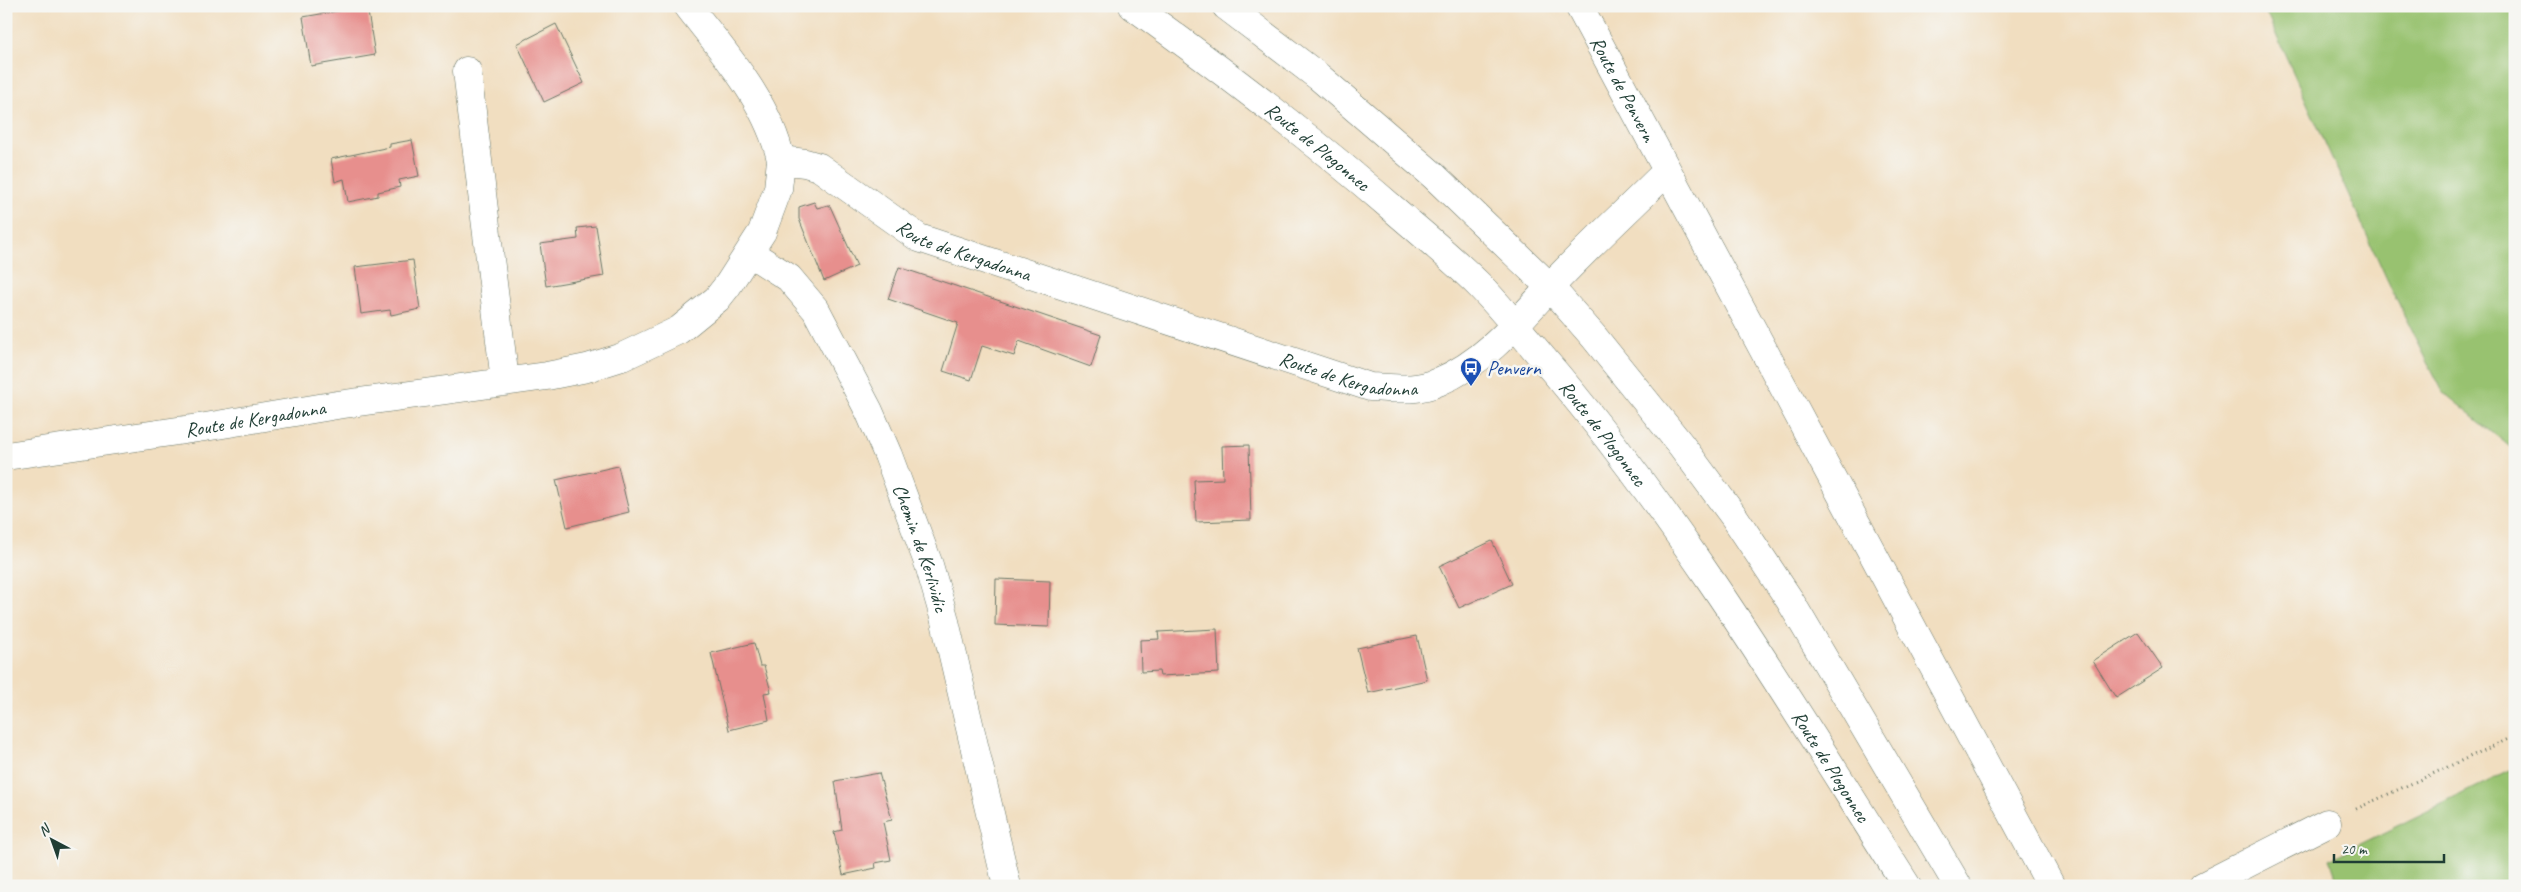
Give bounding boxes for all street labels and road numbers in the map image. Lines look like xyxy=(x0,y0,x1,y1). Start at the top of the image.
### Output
street label: Route de Penvern xyxy=(1585,32,1662,147)
street label: Route de Plogonnec xyxy=(1260,97,1376,197)
street label: Route de Kergadonna xyxy=(892,214,1036,287)
street label: Route de Kergadonna xyxy=(1276,345,1420,401)
street label: Route de Plogonnec xyxy=(1554,375,1653,492)
street label: Route de Kergadonna xyxy=(184,394,329,442)
street label: Chemin de Kerlividic xyxy=(887,481,955,615)
street label: Route de Plogonnec xyxy=(1786,706,1876,828)

